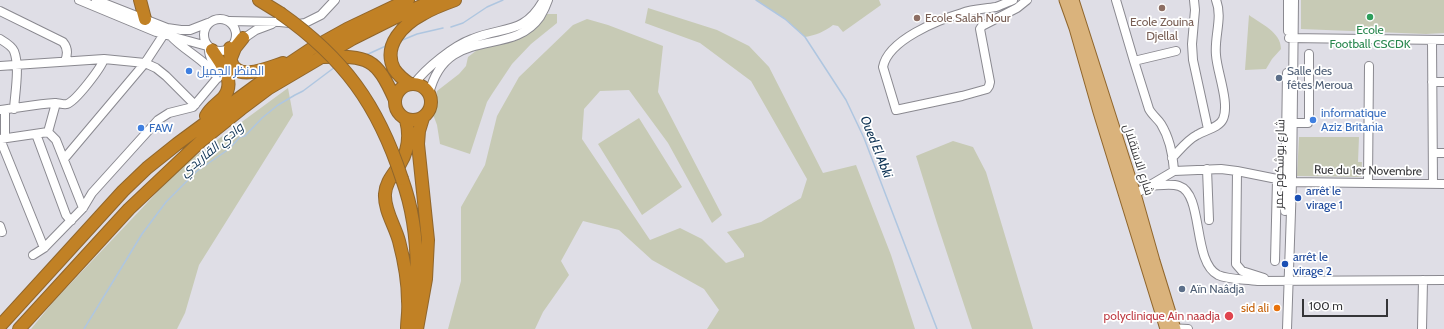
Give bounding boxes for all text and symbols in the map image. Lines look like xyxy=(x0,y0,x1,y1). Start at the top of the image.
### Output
marker: Ecole Zouina Djellal xyxy=(1157,3,1167,13)
place label: Ecole Salah Nour xyxy=(925,11,1011,25)
marker: Ecole Football CSCDK xyxy=(1365,12,1375,22)
marker: Ecole Salah Nour xyxy=(912,13,922,23)
place label: Ecole Zouina Djellal xyxy=(1130,15,1194,43)
place label: Ecole Football CSCDK xyxy=(1330,23,1410,51)
place label: المنظر الجميل xyxy=(197,64,264,78)
place label: Salle des fêtes Meroua xyxy=(1287,64,1353,92)
marker: المنظر الجميل xyxy=(184,66,194,76)
marker: Salle des fêtes Meroua xyxy=(1274,73,1284,83)
place label: informatique Aziz Britania xyxy=(1321,106,1386,134)
water label: Oued El Abki xyxy=(856,114,896,180)
marker: informatique Aziz Britania xyxy=(1308,115,1318,125)
street label: شارع بوشكوم عمر xyxy=(1272,119,1288,209)
water label: وادي القاريدي xyxy=(177,120,247,180)
place label: FAW xyxy=(149,121,173,135)
marker: FAW xyxy=(136,123,146,133)
street label: شارع الاستقلال xyxy=(1120,123,1156,197)
street label: Rue du 1er Novembre xyxy=(1314,163,1422,179)
place label: arrêt le virage 1 xyxy=(1306,184,1343,212)
marker: arrêt le virage 1 xyxy=(1293,193,1303,203)
place label: arrêt le virage 2 xyxy=(1293,250,1332,278)
marker: arrêt le virage 2 xyxy=(1280,259,1290,269)
place label: Aïn Naâdja xyxy=(1190,282,1244,296)
marker: Aïn Naâdja xyxy=(1177,284,1187,294)
scale bar xyxy=(1304,291,1390,317)
text: 100 m xyxy=(1309,298,1343,313)
place label: sid ali xyxy=(1241,301,1269,315)
marker: sid ali xyxy=(1272,303,1282,313)
place label: polyclinique Ain naadja xyxy=(1104,309,1220,323)
marker: polyclinique Ain naadja xyxy=(1223,310,1235,322)

